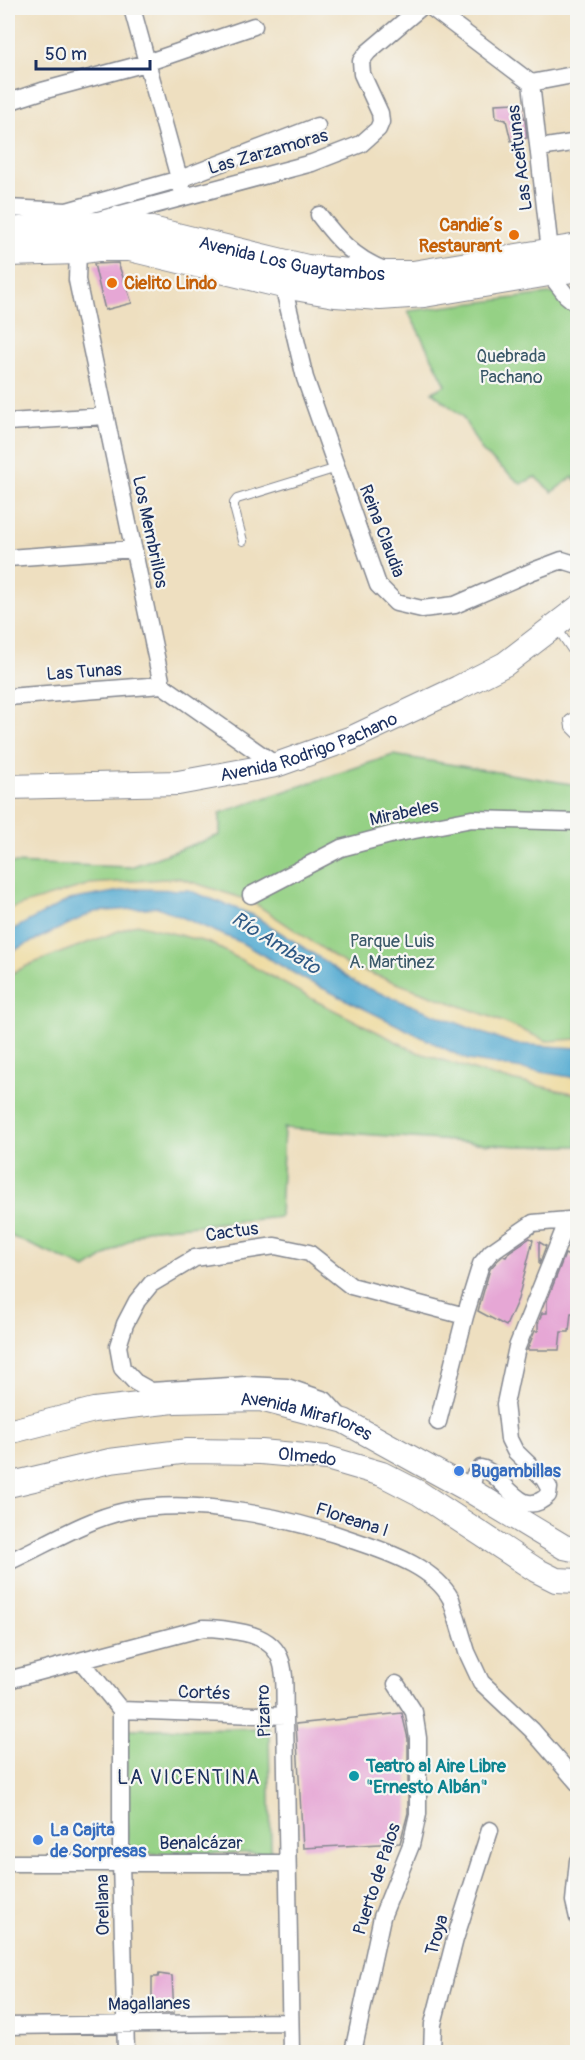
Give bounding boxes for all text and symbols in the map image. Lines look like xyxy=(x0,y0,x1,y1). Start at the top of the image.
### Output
scale bar xyxy=(36,33,150,71)
text: 50 m xyxy=(45,43,87,66)
street label: Las Aceitunas xyxy=(502,104,538,212)
street label: Las Zarzamoras xyxy=(205,124,331,180)
place label: Candie´s Restaurant xyxy=(419,214,503,258)
marker: Candie´s Restaurant xyxy=(507,228,521,242)
street label: Avenida Los Guaytambos xyxy=(197,231,385,286)
place label: Cielito Lindo xyxy=(124,272,217,295)
marker: Cielito Lindo xyxy=(105,276,119,290)
park label: Quebrada Pachano xyxy=(476,345,546,389)
street label: Los Membrillos xyxy=(127,474,173,590)
street label: Reina Claudia xyxy=(354,481,410,581)
street label: Las Tunas xyxy=(45,658,123,686)
street label: Avenida Rodrigo Pachano xyxy=(218,707,401,787)
street label: Mirabeles xyxy=(367,794,441,832)
water label: Río Ambato xyxy=(227,906,326,981)
park label: Parque Luis A. Martinez xyxy=(349,930,435,974)
street label: Cactus xyxy=(204,1217,260,1247)
street label: Avenida Miraflores xyxy=(240,1388,376,1446)
street label: Olmedo xyxy=(277,1442,340,1472)
place label: Bugambillas xyxy=(471,1460,562,1483)
marker: Bugambillas xyxy=(452,1464,466,1478)
street label: Floreana I xyxy=(313,1497,391,1543)
street label: Cortés xyxy=(178,1681,230,1705)
street label: Pizarro xyxy=(252,1684,276,1738)
place label: Teatro al Aire Libre "Ernesto Albán" xyxy=(365,1755,507,1799)
district label: LA VICENTINA xyxy=(117,1765,261,1790)
marker: Teatro al Aire Libre "Ernesto Albán" xyxy=(347,1769,361,1783)
place label: La Cajita de Sorpresas xyxy=(50,1819,147,1863)
street label: Puerto de Palos xyxy=(348,1820,406,1938)
street label: Benalcázar xyxy=(159,1832,243,1855)
marker: La Cajita de Sorpresas xyxy=(31,1833,45,1847)
street label: Orellana xyxy=(91,1874,115,1936)
street label: Troya xyxy=(420,1912,454,1958)
street label: Magallanes xyxy=(108,1992,190,2016)

